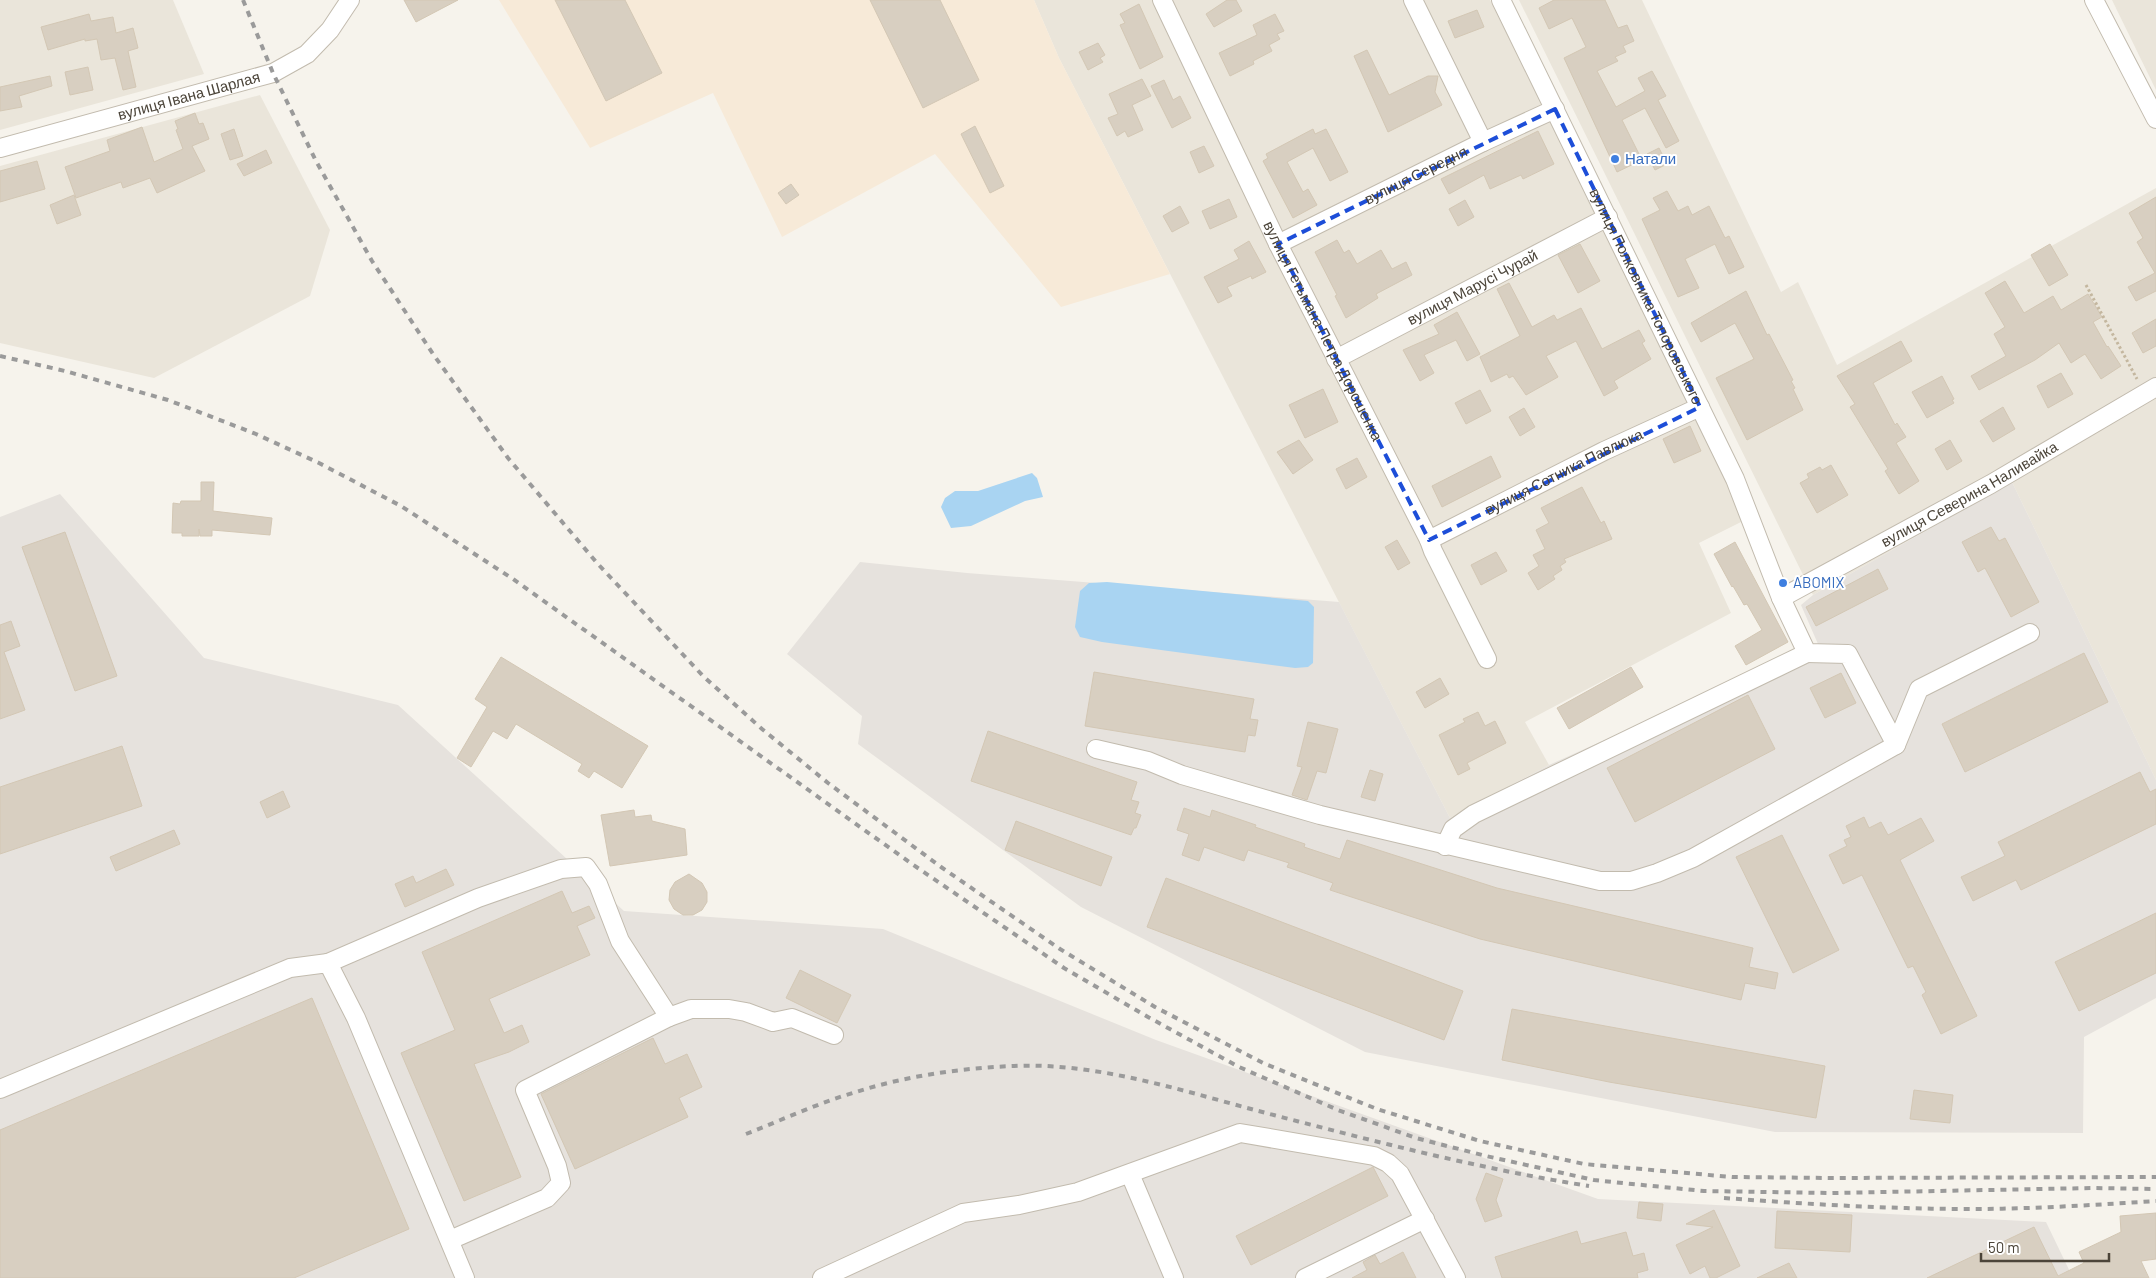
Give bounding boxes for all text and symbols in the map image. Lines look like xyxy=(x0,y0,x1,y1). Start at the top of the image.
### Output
street label: вулиця Івана Шарлая xyxy=(116,67,262,123)
street label: вулиця Середня xyxy=(1361,141,1470,208)
place label: Натали xyxy=(1625,149,1676,167)
marker: Натали xyxy=(1609,153,1621,165)
street label: вулиця Полковника Топоровського xyxy=(1586,185,1707,407)
street label: вулиця Гетьмана Петра Дорошенка xyxy=(1260,218,1387,444)
street label: вулиця Марусі Чурай xyxy=(1404,245,1540,328)
street label: вулиця Сотника Павлюка xyxy=(1481,424,1646,518)
street label: вулиця Северина Наливайка xyxy=(1877,437,2061,550)
place label: ABOMIX xyxy=(1793,573,1844,591)
marker: ABOMIX xyxy=(1777,577,1789,589)
scale bar xyxy=(1981,1230,2108,1262)
text: 50 m xyxy=(1988,1238,2020,1256)

